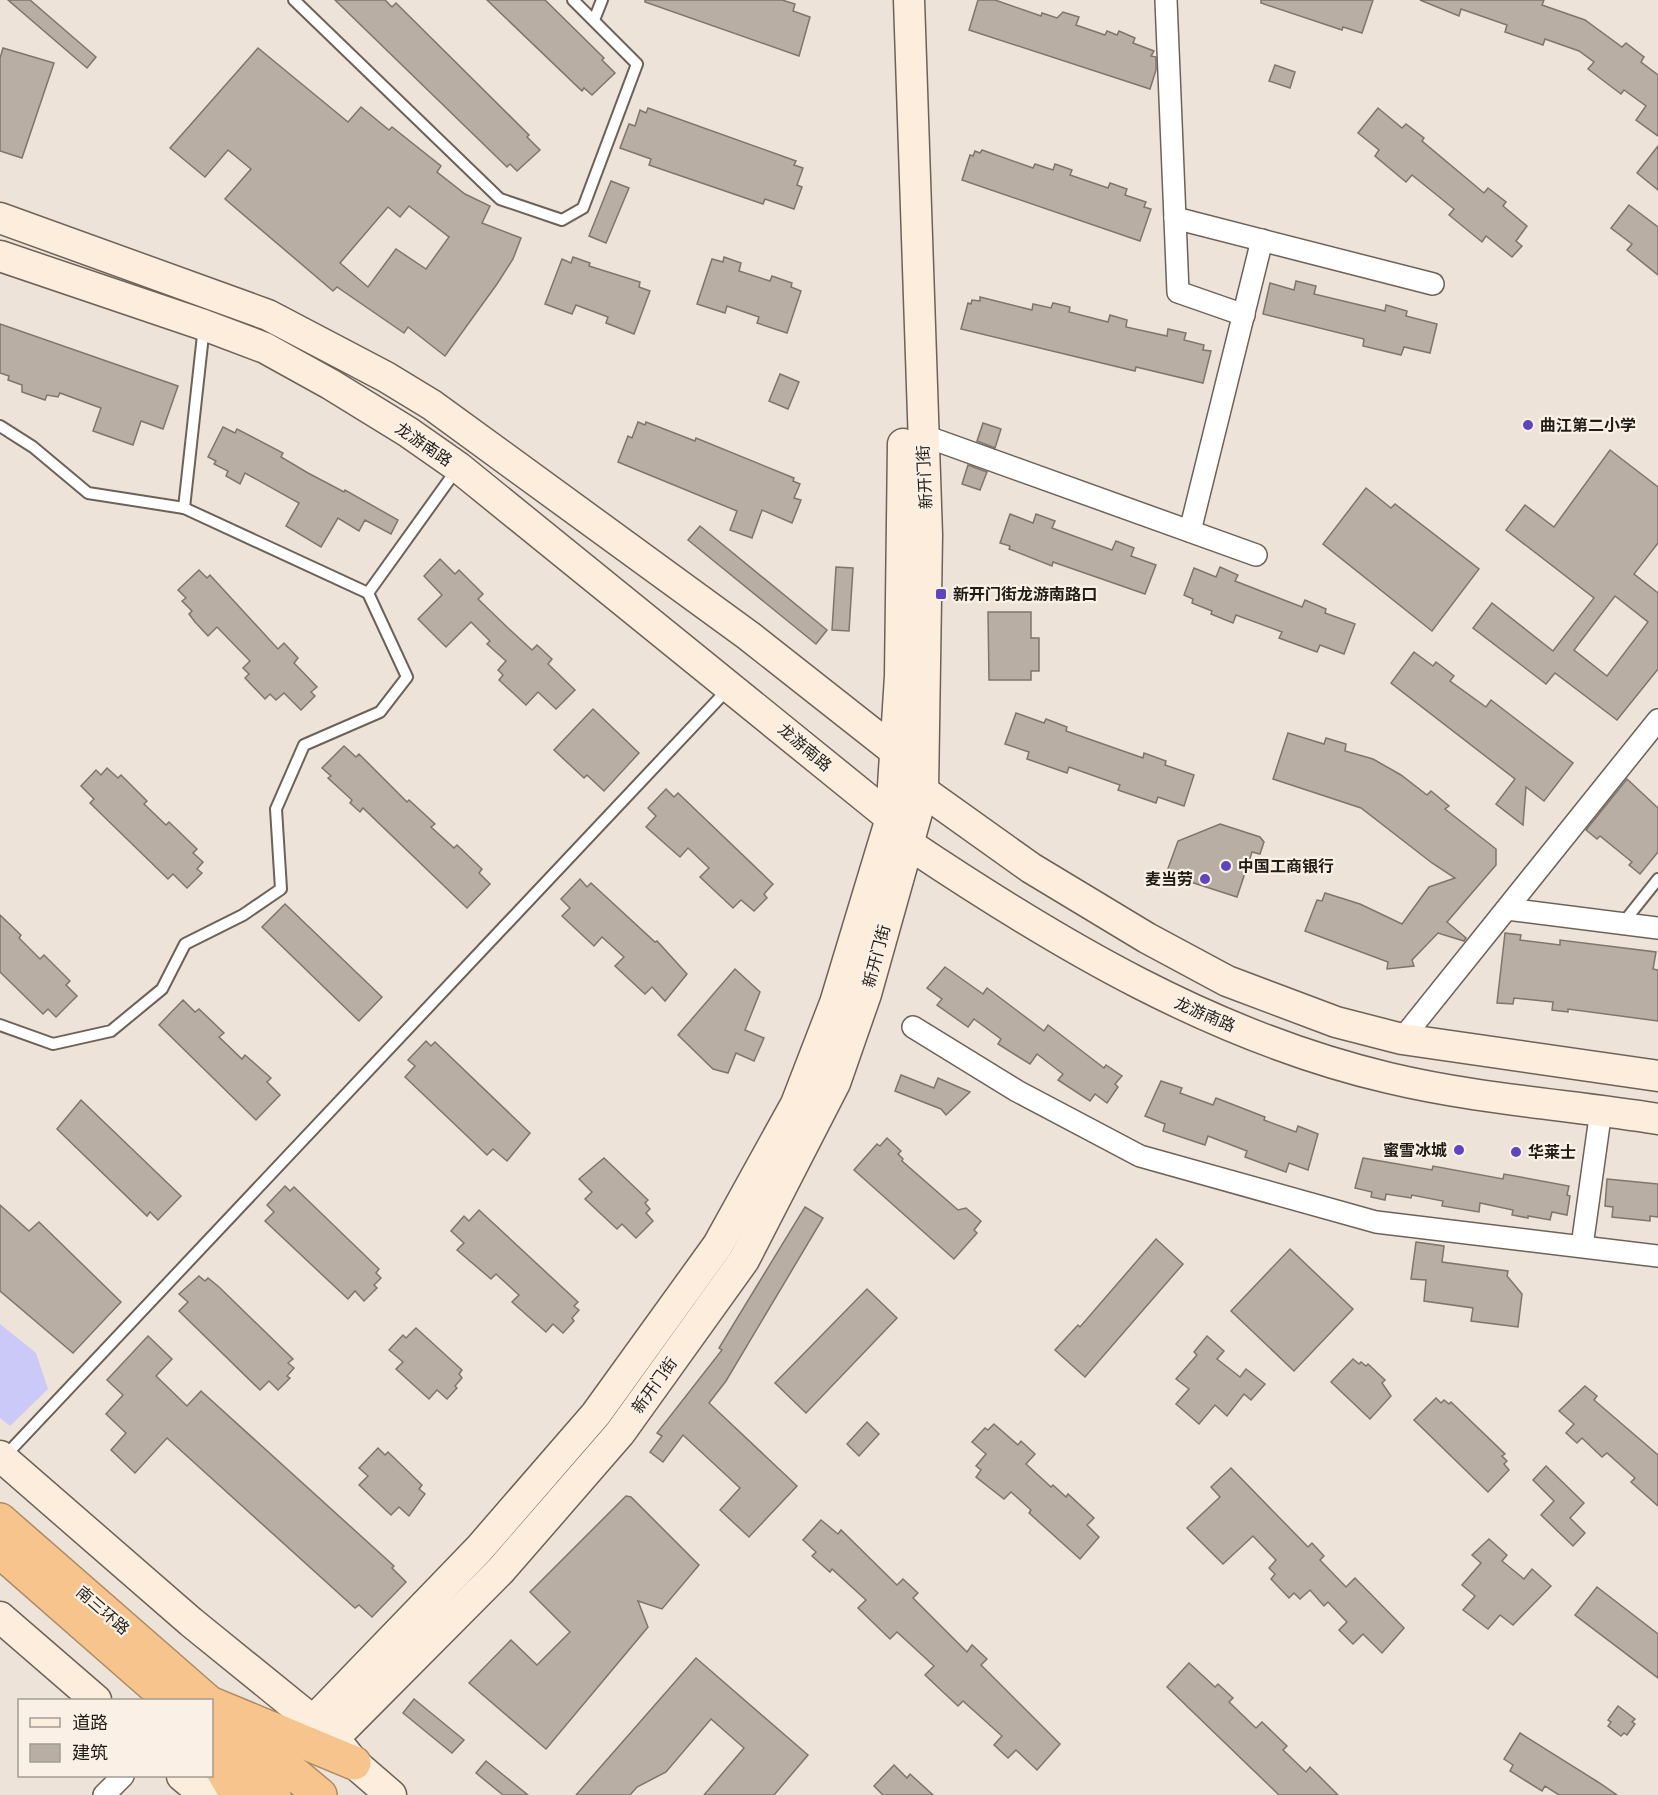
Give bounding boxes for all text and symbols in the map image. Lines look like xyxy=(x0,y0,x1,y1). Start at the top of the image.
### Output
place label: 曲江第二小学 xyxy=(1540,416,1636,436)
marker: 曲江第二小学 xyxy=(1521,418,1535,432)
street label: 龙游南路 xyxy=(391,419,456,471)
street label: 新开门街 xyxy=(913,444,937,509)
place label: 新开门街龙游南路口 xyxy=(953,585,1097,605)
marker: 新开门街龙游南路口 xyxy=(934,587,948,601)
street label: 龙游南路 xyxy=(773,720,835,776)
place label: 中国工商银行 xyxy=(1238,857,1334,877)
marker: 中国工商银行 xyxy=(1219,859,1233,873)
place label: 麦当劳 xyxy=(1145,870,1193,890)
marker: 麦当劳 xyxy=(1198,872,1212,886)
street label: 新开门街 xyxy=(859,923,895,990)
street label: 龙游南路 xyxy=(1171,993,1238,1037)
place label: 蜜雪冰城 xyxy=(1383,1141,1447,1161)
marker: 蜜雪冰城 xyxy=(1452,1143,1466,1157)
place label: 华莱士 xyxy=(1528,1143,1576,1163)
marker: 华莱士 xyxy=(1509,1145,1523,1159)
street label: 新开门街 xyxy=(628,1354,682,1417)
street label: 南三环路 xyxy=(72,1582,133,1639)
legend xyxy=(18,1699,213,1777)
text: 道路 xyxy=(72,1712,108,1734)
text: 建筑 xyxy=(72,1742,108,1764)

